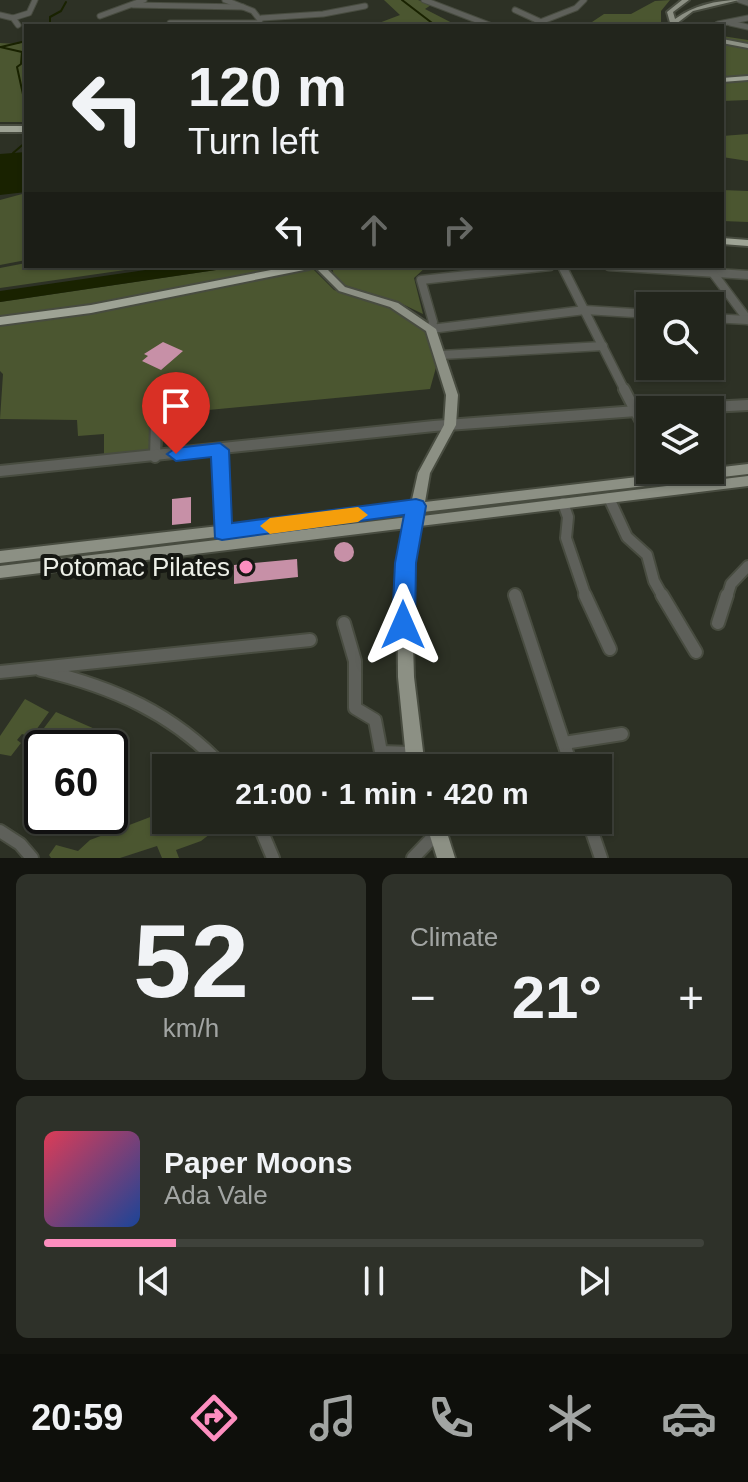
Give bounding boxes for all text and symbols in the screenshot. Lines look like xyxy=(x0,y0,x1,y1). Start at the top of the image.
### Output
text: 120 m xyxy=(188,55,347,118)
icon: left xyxy=(56,56,160,160)
text: Turn left xyxy=(188,121,319,162)
icon: left xyxy=(268,208,312,252)
icon: ahead xyxy=(352,208,396,252)
icon: right xyxy=(436,208,480,252)
map controls xyxy=(636,292,724,484)
button: search xyxy=(636,292,724,380)
pin xyxy=(142,372,210,454)
icon: arrive xyxy=(154,384,198,428)
button: layers xyxy=(636,396,724,484)
place label: Potomac Pilates xyxy=(42,552,230,582)
marker: Potomac Pilates xyxy=(237,558,255,576)
position arrow xyxy=(361,583,445,667)
speed limit sign: 60 xyxy=(24,730,128,834)
text: 21:00 · 1 min · 420 m xyxy=(235,777,529,810)
text: 52 xyxy=(133,903,249,1019)
text: Climate xyxy=(410,922,498,952)
text: 21° xyxy=(512,964,602,1031)
text: − xyxy=(410,973,436,1022)
text: + xyxy=(678,973,704,1022)
text: km/h xyxy=(163,1013,219,1043)
text: Paper Moons xyxy=(164,1146,352,1179)
text: Ada Vale xyxy=(164,1180,268,1210)
icon: previous xyxy=(132,1259,176,1303)
icon: pause xyxy=(352,1259,396,1303)
icon: next xyxy=(572,1259,616,1303)
icon: directions xyxy=(186,1390,242,1446)
icon: music xyxy=(305,1390,361,1446)
icon: phone xyxy=(423,1390,479,1446)
icon: climate xyxy=(542,1390,598,1446)
icon: car xyxy=(661,1390,717,1446)
text: 20:59 xyxy=(31,1397,123,1438)

